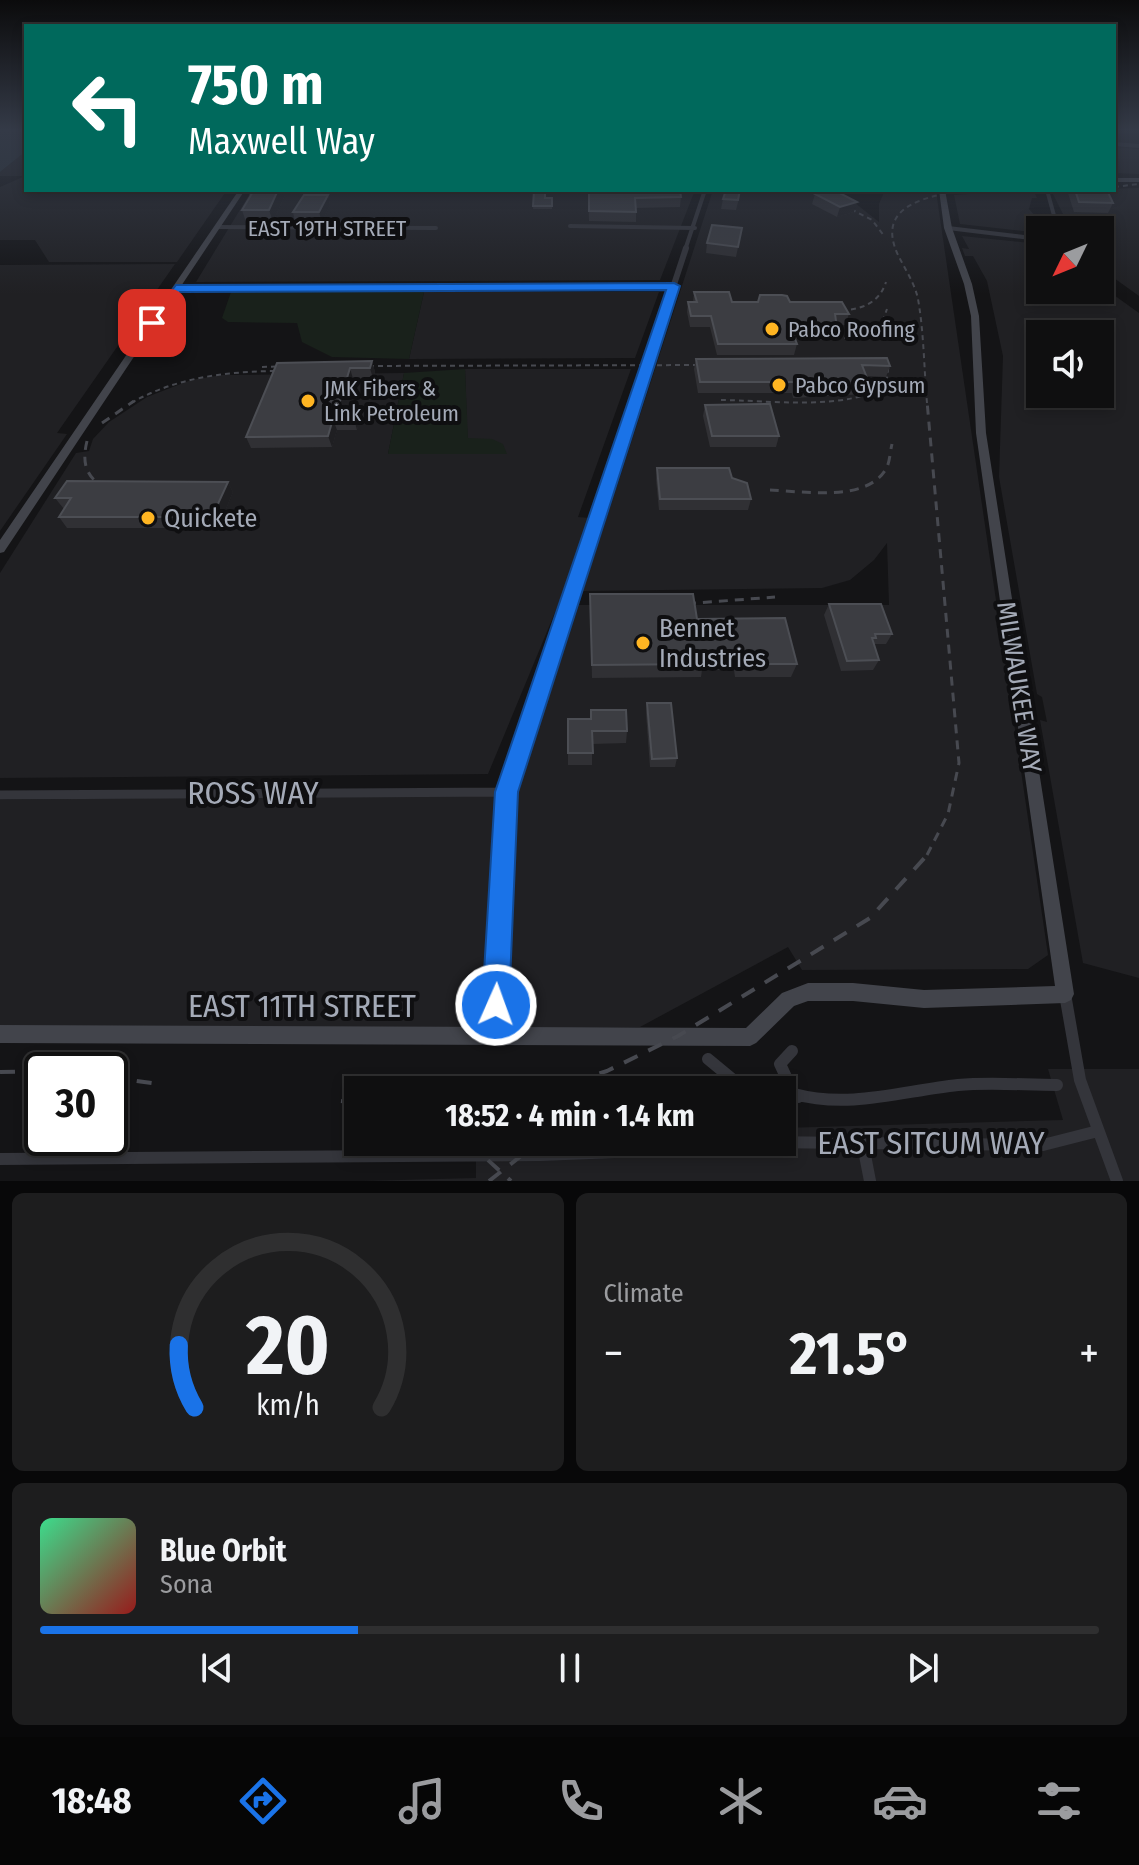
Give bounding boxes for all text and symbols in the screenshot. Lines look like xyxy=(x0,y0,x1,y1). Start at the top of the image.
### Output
text: 750 m xyxy=(188,52,324,119)
icon: left xyxy=(56,56,160,160)
text: Maxwell Way xyxy=(188,120,375,164)
street label: EAST 19TH STREET xyxy=(248,215,407,242)
north arrow xyxy=(1026,216,1114,304)
map controls xyxy=(1026,216,1114,408)
pin xyxy=(118,289,186,357)
icon: arrive xyxy=(130,301,174,345)
place label: Pabco Roofing xyxy=(788,316,915,343)
marker: Pabco Roofing xyxy=(763,320,781,338)
button: sound xyxy=(1026,320,1114,408)
place label: Pabco Gypsum xyxy=(795,372,926,399)
place label: JMK Fibers & Link Petroleum xyxy=(324,375,459,427)
marker: Pabco Gypsum xyxy=(770,376,788,394)
marker: JMK Fibers & Link Petroleum xyxy=(299,392,317,410)
place label: Quickete xyxy=(164,503,257,534)
marker: Quickete xyxy=(139,509,157,527)
street label: MILWAUKEE WAY xyxy=(990,599,1048,775)
place label: Bennet Industries xyxy=(659,613,766,674)
marker: Bennet Industries xyxy=(634,634,652,652)
street label: ROSS WAY xyxy=(187,774,319,812)
position arrow xyxy=(454,963,538,1047)
street label: EAST 11TH STREET xyxy=(188,987,416,1025)
speed limit sign: 30 xyxy=(24,1052,128,1156)
text: 18:52 · 4 min · 1.4 km xyxy=(445,1098,695,1134)
street label: EAST SITCUM WAY xyxy=(817,1124,1045,1162)
text: Climate xyxy=(604,1278,684,1309)
text: 20 xyxy=(245,1296,330,1396)
text: 21.5° xyxy=(789,1318,913,1390)
text: − xyxy=(604,1327,623,1380)
text: + xyxy=(1079,1327,1099,1380)
text: km/h xyxy=(256,1388,320,1423)
text: Blue Orbit xyxy=(160,1533,286,1569)
text: Sona xyxy=(160,1569,213,1600)
icon: previous xyxy=(195,1646,239,1690)
icon: pause xyxy=(548,1646,592,1690)
icon: next xyxy=(901,1646,945,1690)
icon: directions xyxy=(235,1773,291,1829)
icon: music xyxy=(394,1773,450,1829)
icon: phone xyxy=(553,1773,609,1829)
icon: climate xyxy=(713,1773,769,1829)
icon: car xyxy=(872,1773,928,1829)
icon: filters xyxy=(1031,1773,1087,1829)
text: 18:48 xyxy=(52,1779,131,1823)

